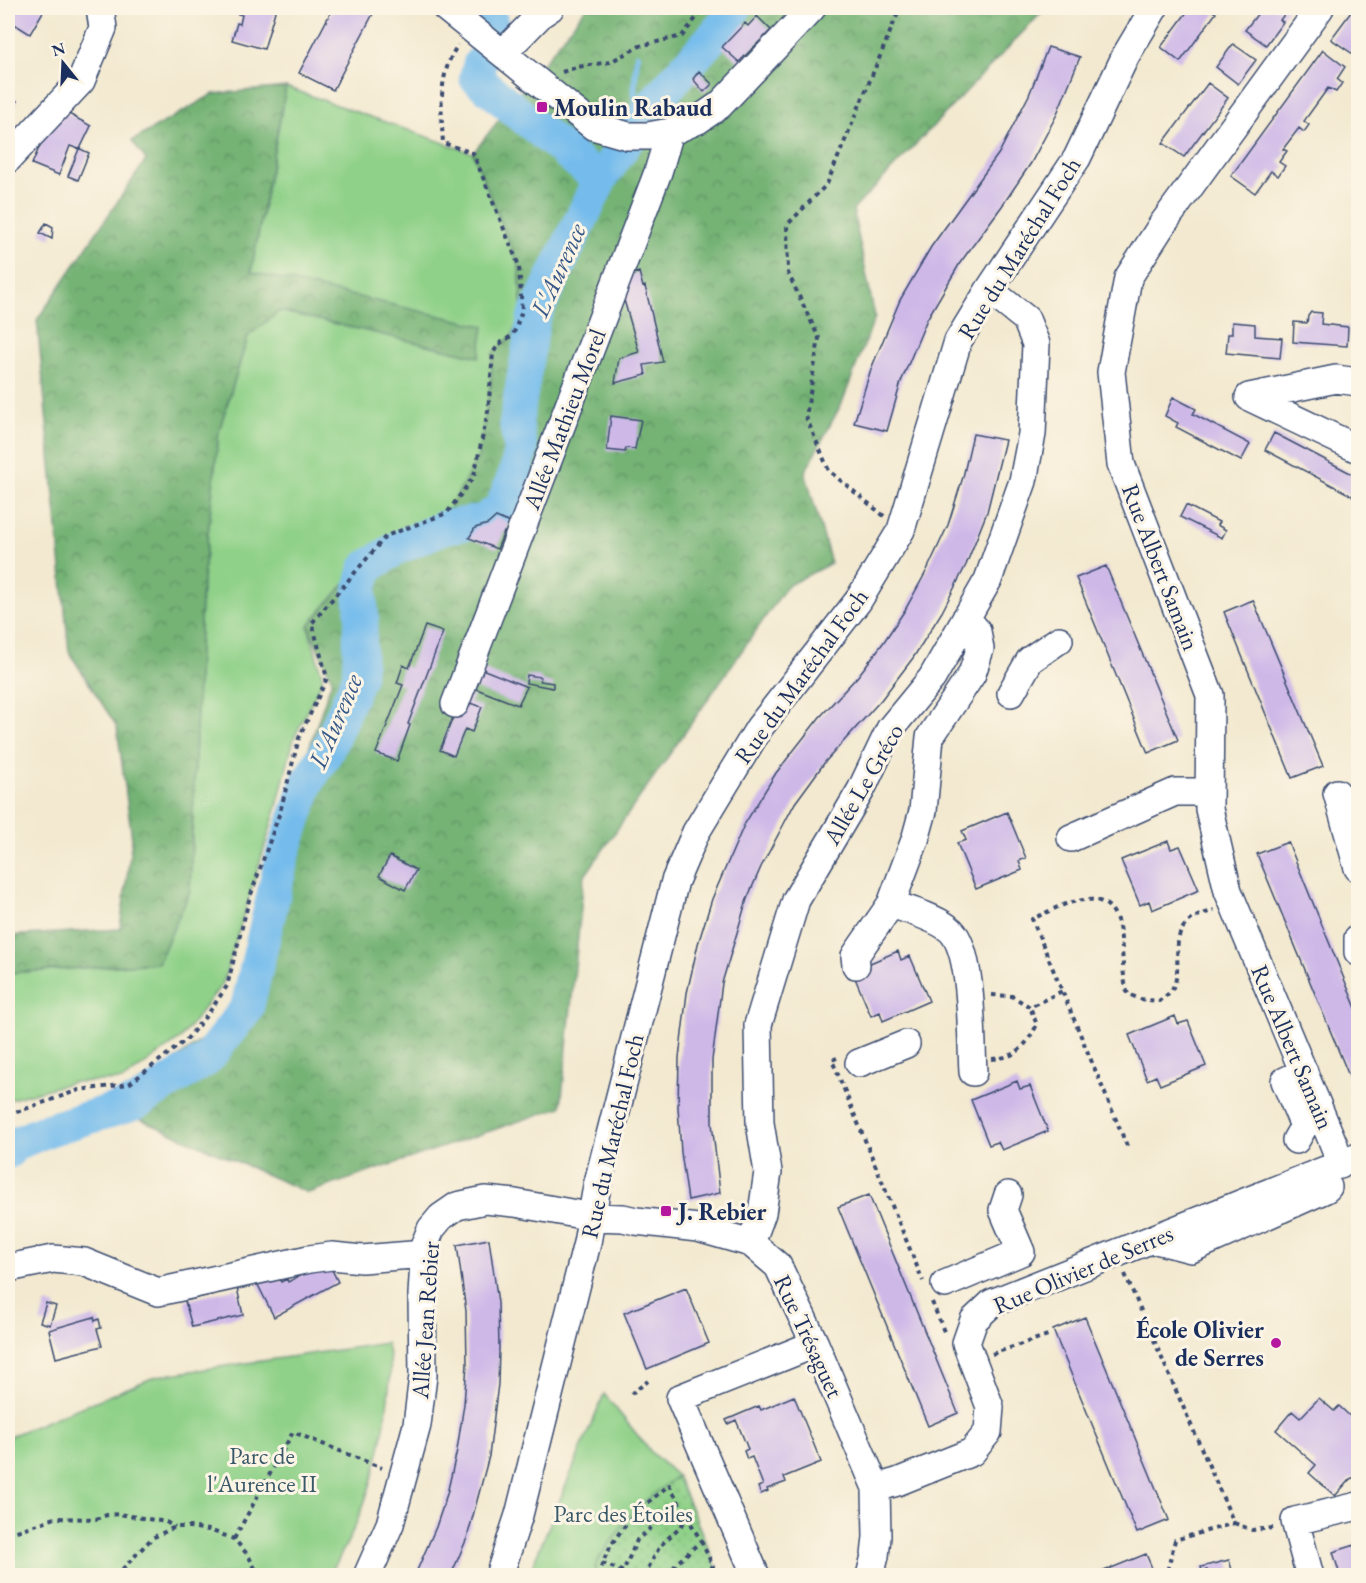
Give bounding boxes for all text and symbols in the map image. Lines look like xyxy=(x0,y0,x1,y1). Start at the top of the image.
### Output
north arrow xyxy=(33,33,93,93)
text: N xyxy=(49,37,68,61)
place label: Moulin Rabaud xyxy=(554,92,713,123)
marker: Moulin Rabaud xyxy=(535,100,549,114)
street label: Rue du Maréchal Foch xyxy=(950,151,1088,345)
water label: L'Aurence xyxy=(522,217,594,323)
street label: Allée Mathieu Morel xyxy=(515,324,613,515)
street label: Rue Albert Samain xyxy=(1115,479,1207,655)
street label: Rue du Maréchal Foch xyxy=(727,582,875,770)
water label: L'Aurence xyxy=(300,668,370,774)
street label: Allée Le Gréco xyxy=(815,718,910,851)
street label: Rue Albert Samain xyxy=(1244,960,1342,1134)
street label: Rue du Maréchal Foch xyxy=(573,1031,651,1241)
place label: J. Rebier xyxy=(676,1196,767,1227)
marker: J. Rebier xyxy=(659,1204,673,1218)
street label: Rue Olivier de Serres xyxy=(988,1217,1178,1321)
street label: Allée Jean Rebier xyxy=(404,1240,446,1401)
street label: Rue Trésaguet xyxy=(767,1269,851,1403)
place label: École Olivier de Serres xyxy=(1136,1314,1264,1373)
marker: École Olivier de Serres xyxy=(1269,1336,1283,1350)
park label: Parc de l'Aurence II xyxy=(207,1440,317,1499)
park label: Parc des Étoiles xyxy=(553,1498,693,1529)

